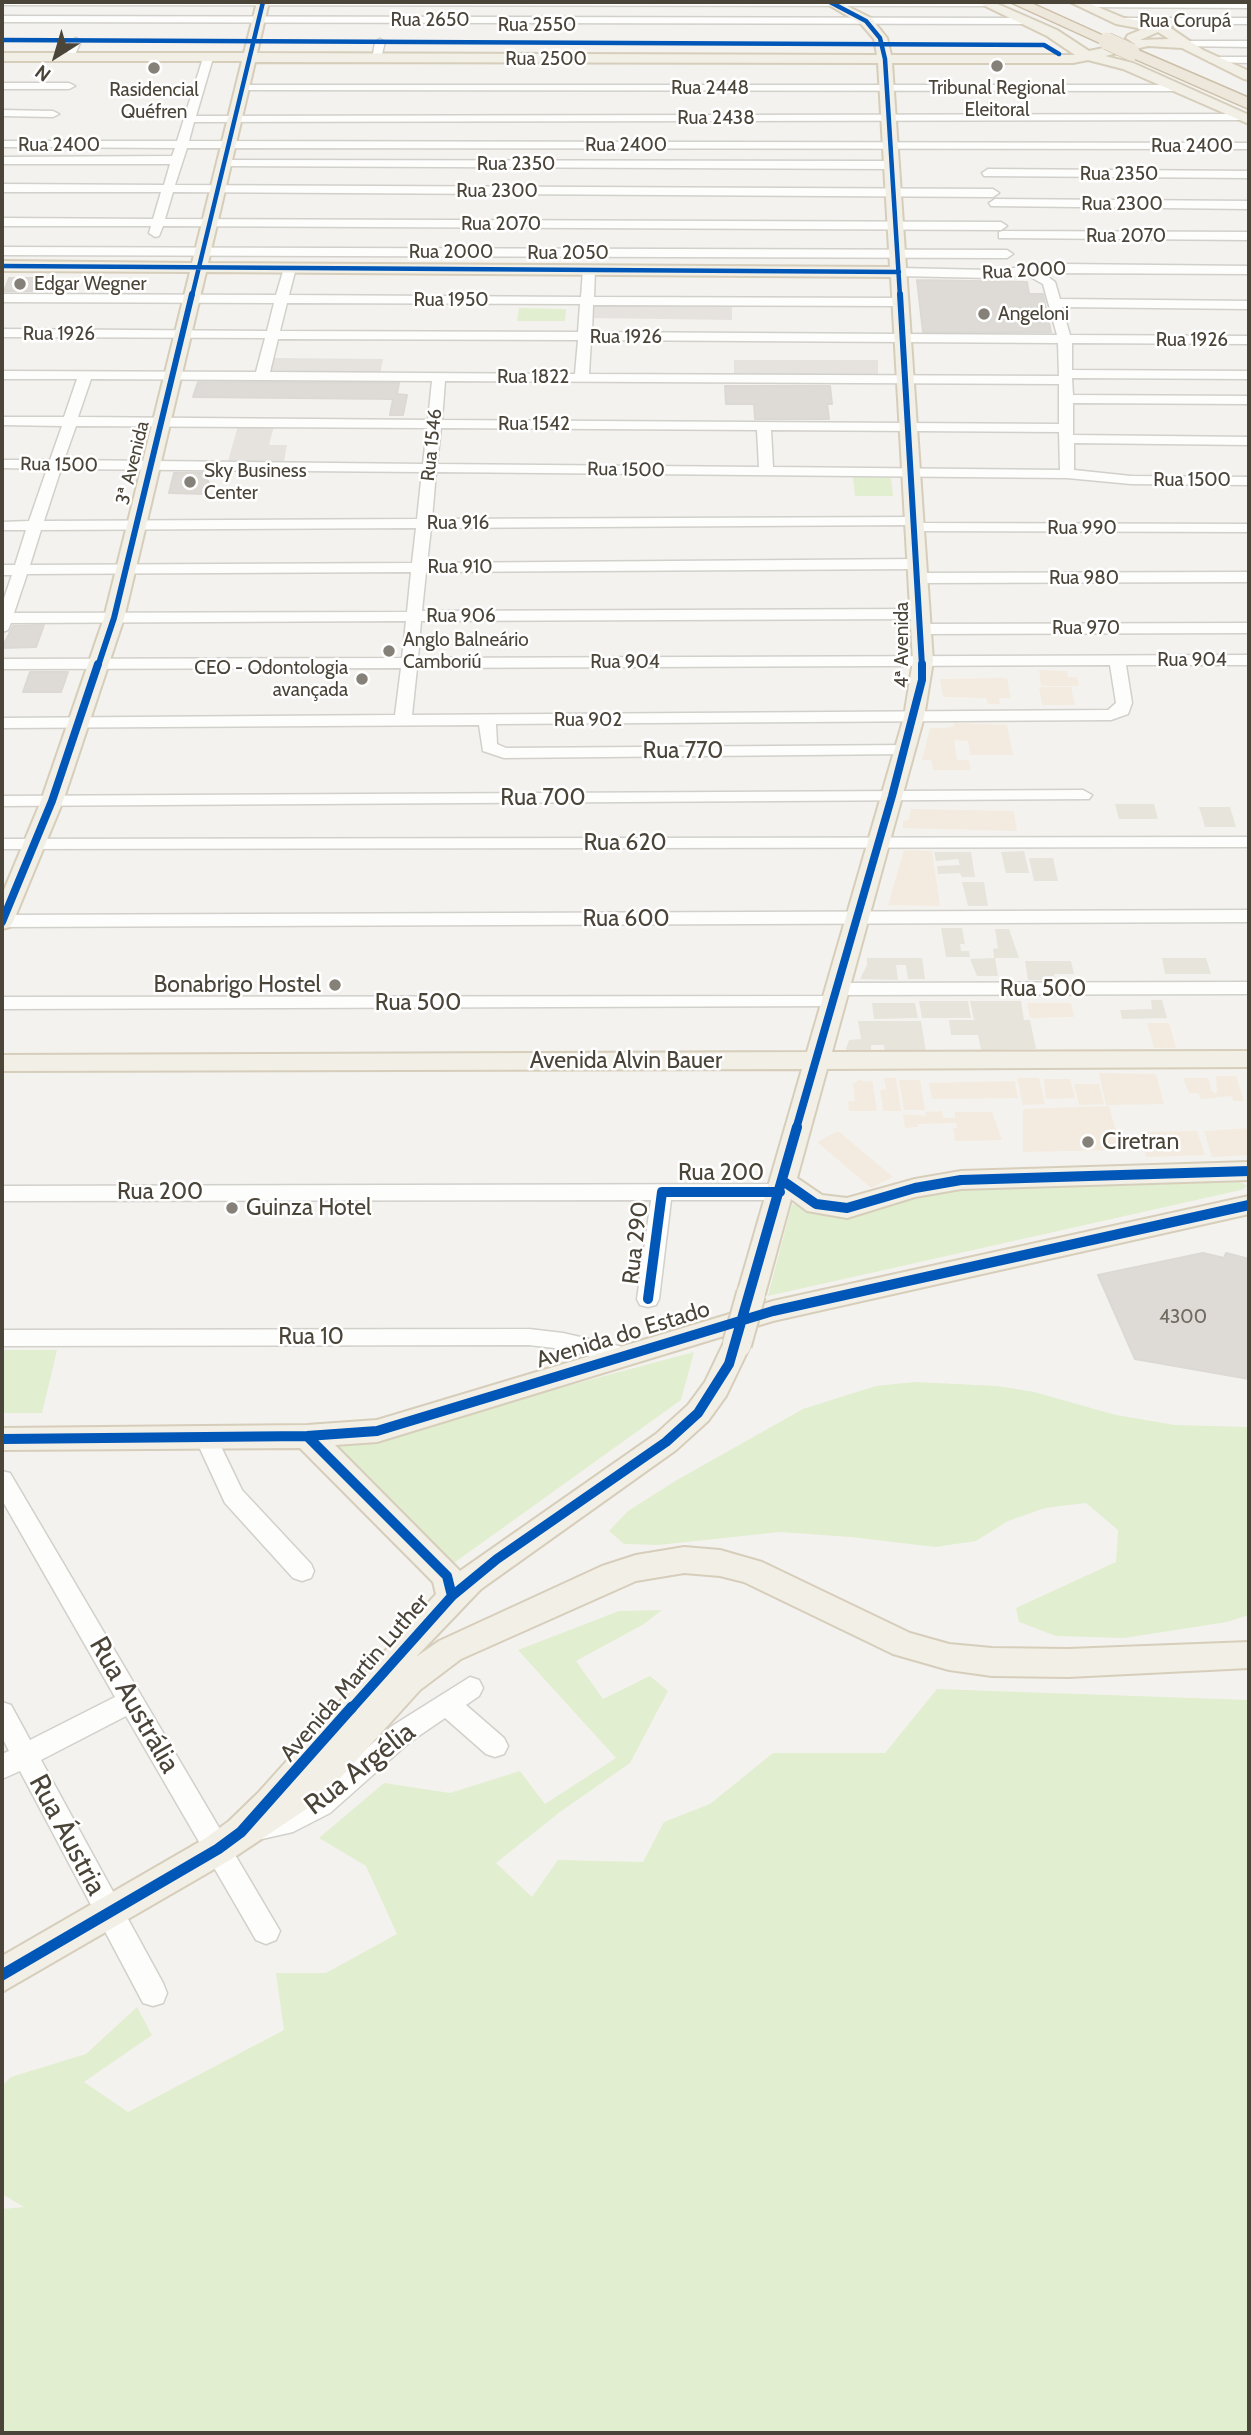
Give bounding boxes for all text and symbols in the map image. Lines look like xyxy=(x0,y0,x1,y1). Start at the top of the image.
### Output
street label: Rua 2650 xyxy=(391,9,469,31)
street label: Rua Corupá xyxy=(1139,10,1231,32)
street label: Rua 2550 xyxy=(498,14,576,36)
north arrow xyxy=(21,21,91,91)
street label: Rua 2500 xyxy=(505,48,587,70)
marker: Tribunal Regional Eleitoral xyxy=(989,58,1005,74)
text: N xyxy=(31,60,55,86)
marker: Rasidencial Quéfren xyxy=(146,60,162,76)
street label: Rua 2448 xyxy=(671,77,749,99)
place label: Tribunal Regional Eleitoral xyxy=(929,77,1065,121)
place label: Rasidencial Quéfren xyxy=(109,79,199,123)
street label: Rua 2438 xyxy=(677,107,755,129)
street label: Rua 2400 xyxy=(18,134,100,156)
street label: Rua 2400 xyxy=(585,134,667,156)
street label: Rua 2400 xyxy=(1151,135,1233,157)
street label: Rua 2350 xyxy=(477,153,555,175)
street label: Rua 2350 xyxy=(1080,163,1158,185)
street label: Rua 2300 xyxy=(456,180,538,202)
street label: Rua 2300 xyxy=(1081,193,1163,215)
street label: Rua 2070 xyxy=(461,213,541,235)
street label: Rua 2070 xyxy=(1086,225,1166,247)
street label: Rua 2000 xyxy=(409,241,493,263)
street label: Rua 2050 xyxy=(527,242,609,264)
street label: Rua 2000 xyxy=(981,257,1067,285)
place label: Edgar Wegner xyxy=(34,273,146,295)
marker: Edgar Wegner xyxy=(12,276,28,292)
street label: Rua 1950 xyxy=(413,289,489,311)
place label: Angeloni xyxy=(998,303,1069,325)
marker: Angeloni xyxy=(976,306,992,322)
street label: Rua 1926 xyxy=(23,323,95,345)
street label: Rua 1926 xyxy=(590,326,662,348)
street label: Rua 1926 xyxy=(1156,329,1228,351)
street label: Rua 1822 xyxy=(497,366,569,388)
street label: Rua 1546 xyxy=(417,408,447,482)
street label: Rua 1542 xyxy=(498,413,570,435)
street label: 3ª Avenida xyxy=(112,419,154,507)
street label: Rua 1500 xyxy=(20,453,98,477)
street label: Rua 1500 xyxy=(587,458,665,482)
place label: Sky Business Center xyxy=(204,460,307,504)
street label: Rua 1500 xyxy=(1153,469,1231,491)
marker: Sky Business Center xyxy=(182,474,198,490)
street label: Rua 916 xyxy=(427,512,489,534)
street label: Rua 990 xyxy=(1047,517,1117,539)
street label: Rua 910 xyxy=(428,556,492,578)
street label: Rua 980 xyxy=(1049,567,1119,589)
street label: 4ª Avenida xyxy=(891,602,913,688)
street label: Rua 906 xyxy=(426,605,496,627)
street label: Rua 970 xyxy=(1052,617,1120,639)
place label: Anglo Balneário Camboriú xyxy=(403,629,529,673)
marker: Anglo Balneário Camboriú xyxy=(381,643,397,659)
street label: Rua 904 xyxy=(1157,649,1227,671)
street label: Rua 904 xyxy=(590,651,660,673)
place label: CEO - Odontologia avançada xyxy=(194,657,348,701)
marker: CEO - Odontologia avançada xyxy=(354,671,370,687)
street label: Rua 902 xyxy=(554,709,622,731)
street label: Rua 770 xyxy=(643,737,723,765)
street label: Rua 700 xyxy=(500,784,586,812)
street label: Rua 620 xyxy=(583,829,667,857)
street label: Rua 600 xyxy=(582,905,670,933)
place label: Bonabrigo Hostel xyxy=(154,971,321,999)
street label: Rua 500 xyxy=(1000,975,1086,1003)
marker: Bonabrigo Hostel xyxy=(327,977,343,993)
street label: Rua 500 xyxy=(375,989,461,1017)
street label: Avenida Alvin Bauer xyxy=(530,1047,722,1075)
place label: Ciretran xyxy=(1102,1128,1179,1156)
marker: Ciretran xyxy=(1080,1134,1096,1150)
street label: Rua 200 xyxy=(678,1159,764,1187)
street label: Rua 200 xyxy=(117,1178,203,1206)
place label: Guinza Hotel xyxy=(246,1194,371,1222)
marker: Guinza Hotel xyxy=(224,1200,240,1216)
street label: Rua 290 xyxy=(617,1200,655,1286)
street label: Avenida do Estado xyxy=(533,1296,713,1374)
house number: 4300 xyxy=(1159,1306,1207,1328)
street label: Rua 10 xyxy=(278,1323,344,1351)
street label: Avenida Martin Luther xyxy=(275,1589,435,1767)
street label: Rua Austrália xyxy=(82,1631,186,1779)
street label: Rua Argélia xyxy=(298,1715,422,1823)
street label: Rua Áustria xyxy=(21,1769,113,1901)

